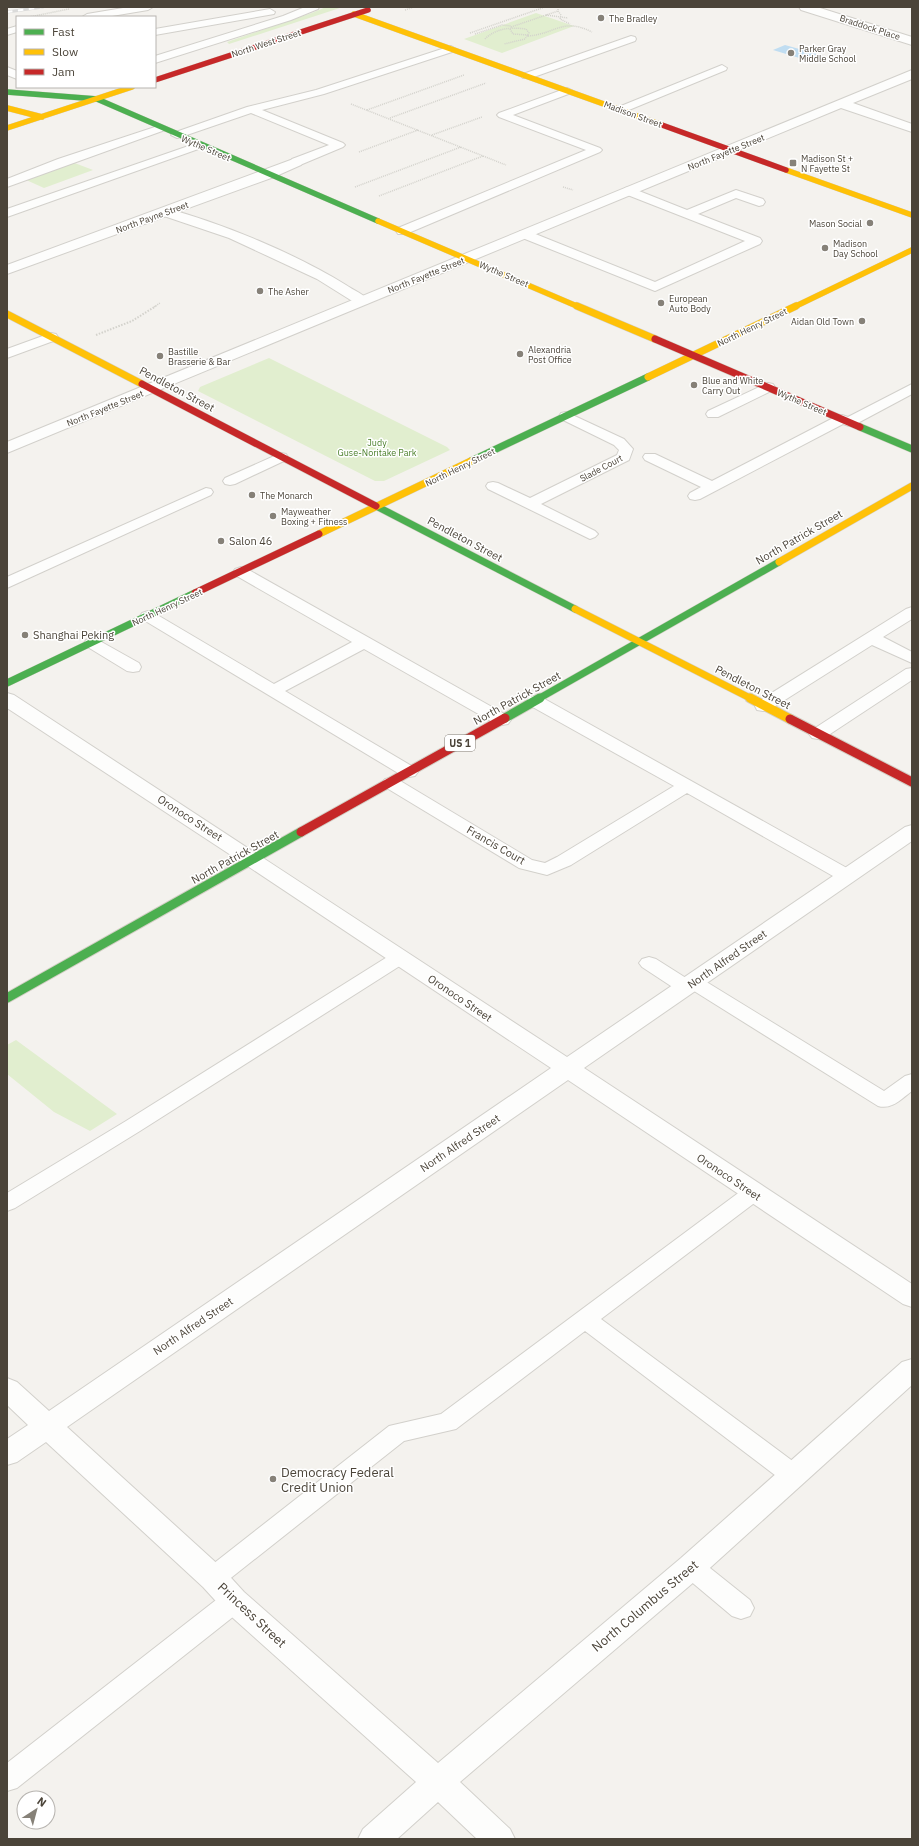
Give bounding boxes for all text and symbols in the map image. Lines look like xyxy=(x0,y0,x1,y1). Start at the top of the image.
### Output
street label: Braddock Place xyxy=(838,12,902,42)
marker: The Bradley xyxy=(596,13,606,23)
place label: The Bradley xyxy=(609,13,658,24)
legend xyxy=(16,16,156,88)
text: Fast xyxy=(52,24,75,39)
street label: North West Street xyxy=(230,27,302,59)
place label: Parker Gray Middle School xyxy=(799,43,856,64)
text: Slow xyxy=(52,44,78,59)
marker: Parker Gray Middle School xyxy=(786,48,796,58)
text: Jam xyxy=(52,64,75,79)
street label: Madison Street xyxy=(602,98,664,130)
street label: North Fayette Street xyxy=(686,132,766,172)
street label: Wythe Street xyxy=(180,133,232,163)
place label: Madison St + N Fayette St xyxy=(801,153,853,174)
marker: Madison St + N Fayette St xyxy=(788,158,798,168)
street label: North Payne Street xyxy=(114,199,190,235)
place label: Mason Social xyxy=(809,218,863,229)
marker: Mason Social xyxy=(865,218,875,228)
place label: Madison Day School xyxy=(833,238,878,259)
marker: Madison Day School xyxy=(820,243,830,253)
street label: North Fayette Street xyxy=(386,255,466,295)
street label: Wythe Street xyxy=(478,259,530,289)
marker: The Asher xyxy=(255,286,265,296)
place label: The Asher xyxy=(268,286,310,297)
place label: European Auto Body xyxy=(669,293,711,314)
marker: European Auto Body xyxy=(656,298,666,308)
street label: North Henry Street xyxy=(715,305,789,349)
place label: Aidan Old Town xyxy=(791,316,854,327)
marker: Aidan Old Town xyxy=(857,316,867,326)
place label: Alexandria Post Office xyxy=(528,344,572,365)
place label: Bastille Brasserie & Bar xyxy=(168,346,231,367)
marker: Alexandria Post Office xyxy=(515,349,525,359)
marker: Bastille Brasserie & Bar xyxy=(155,351,165,361)
street label: Pendleton Street xyxy=(137,363,217,415)
place label: Blue and White Carry Out xyxy=(702,375,763,396)
marker: Blue and White Carry Out xyxy=(689,380,699,390)
street label: Wythe Street xyxy=(776,387,828,417)
street label: North Fayette Street xyxy=(65,388,145,428)
park label: Judy Guse-Noritake Park xyxy=(337,437,417,458)
street label: North Henry Street xyxy=(423,445,497,489)
street label: Slade Court xyxy=(578,452,624,484)
marker: The Monarch xyxy=(247,490,257,500)
place label: The Monarch xyxy=(260,490,313,501)
place label: Mayweather Boxing + Fitness xyxy=(281,506,347,527)
street label: North Patrick Street xyxy=(753,506,845,568)
marker: Mayweather Boxing + Fitness xyxy=(268,511,278,521)
street label: Pendleton Street xyxy=(425,513,505,565)
place label: Salon 46 xyxy=(229,534,272,548)
marker: Salon 46 xyxy=(216,536,226,546)
street label: North Henry Street xyxy=(130,586,204,628)
place label: Shanghai Peking xyxy=(33,628,114,642)
marker: Shanghai Peking xyxy=(20,630,30,640)
street label: Pendleton Street xyxy=(713,662,793,712)
street label: North Patrick Street xyxy=(471,668,563,728)
road number: US 1 xyxy=(445,735,475,751)
street label: Oronoco Street xyxy=(155,792,225,844)
street label: Francis Court xyxy=(464,823,528,867)
street label: North Patrick Street xyxy=(189,827,281,887)
street label: North Alfred Street xyxy=(685,926,769,992)
street label: Oronoco Street xyxy=(425,971,495,1025)
street label: North Alfred Street xyxy=(417,1111,503,1175)
street label: Oronoco Street xyxy=(694,1150,764,1204)
street label: North Alfred Street xyxy=(150,1294,236,1358)
place label: Democracy Federal Credit Union xyxy=(281,1464,394,1496)
marker: Democracy Federal Credit Union xyxy=(268,1474,278,1484)
street label: North Columbus Street xyxy=(588,1556,702,1656)
street label: Princess Street xyxy=(214,1579,290,1651)
north arrow xyxy=(16,1790,56,1830)
text: N xyxy=(35,1794,49,1810)

